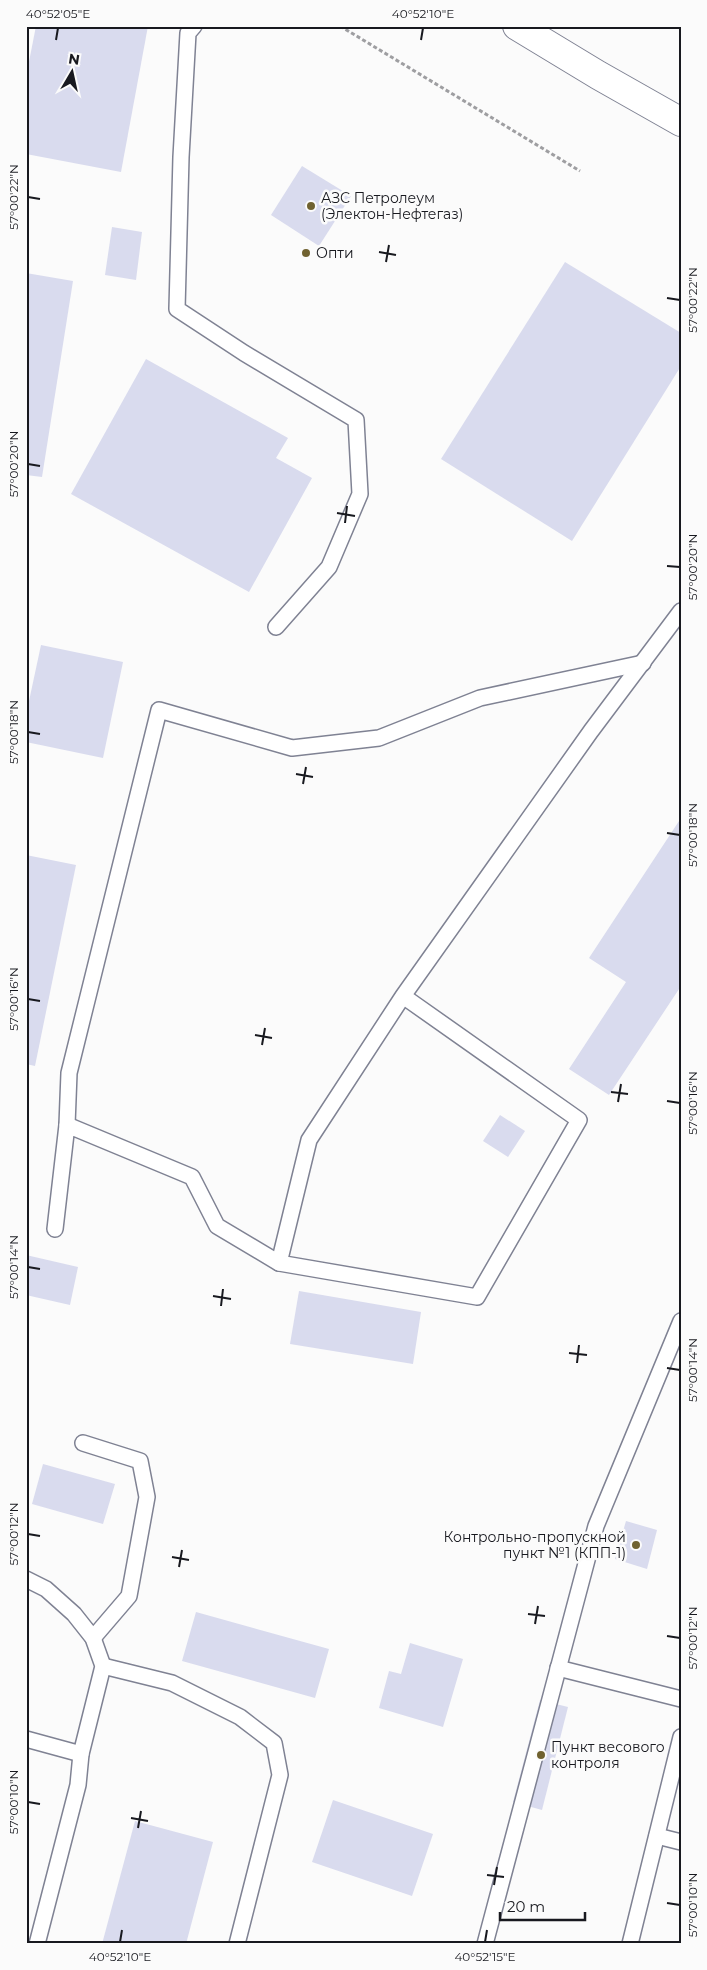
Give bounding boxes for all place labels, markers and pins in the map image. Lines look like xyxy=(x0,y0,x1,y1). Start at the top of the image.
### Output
place label: АЗС Петролеум (Электон-Нефтегаз) xyxy=(321,189,463,223)
marker: АЗС Петролеум (Электон-Нефтегаз) xyxy=(305,200,317,212)
place label: Опти xyxy=(316,244,354,262)
marker: Опти xyxy=(300,247,312,259)
place label: Контрольно-пропускной пункт №1 (КПП-1) xyxy=(444,1528,626,1562)
marker: Контрольно-пропускной пункт №1 (КПП-1) xyxy=(630,1539,642,1551)
place label: Пункт весового контроля xyxy=(551,1738,665,1772)
marker: Пункт весового контроля xyxy=(535,1749,547,1761)

